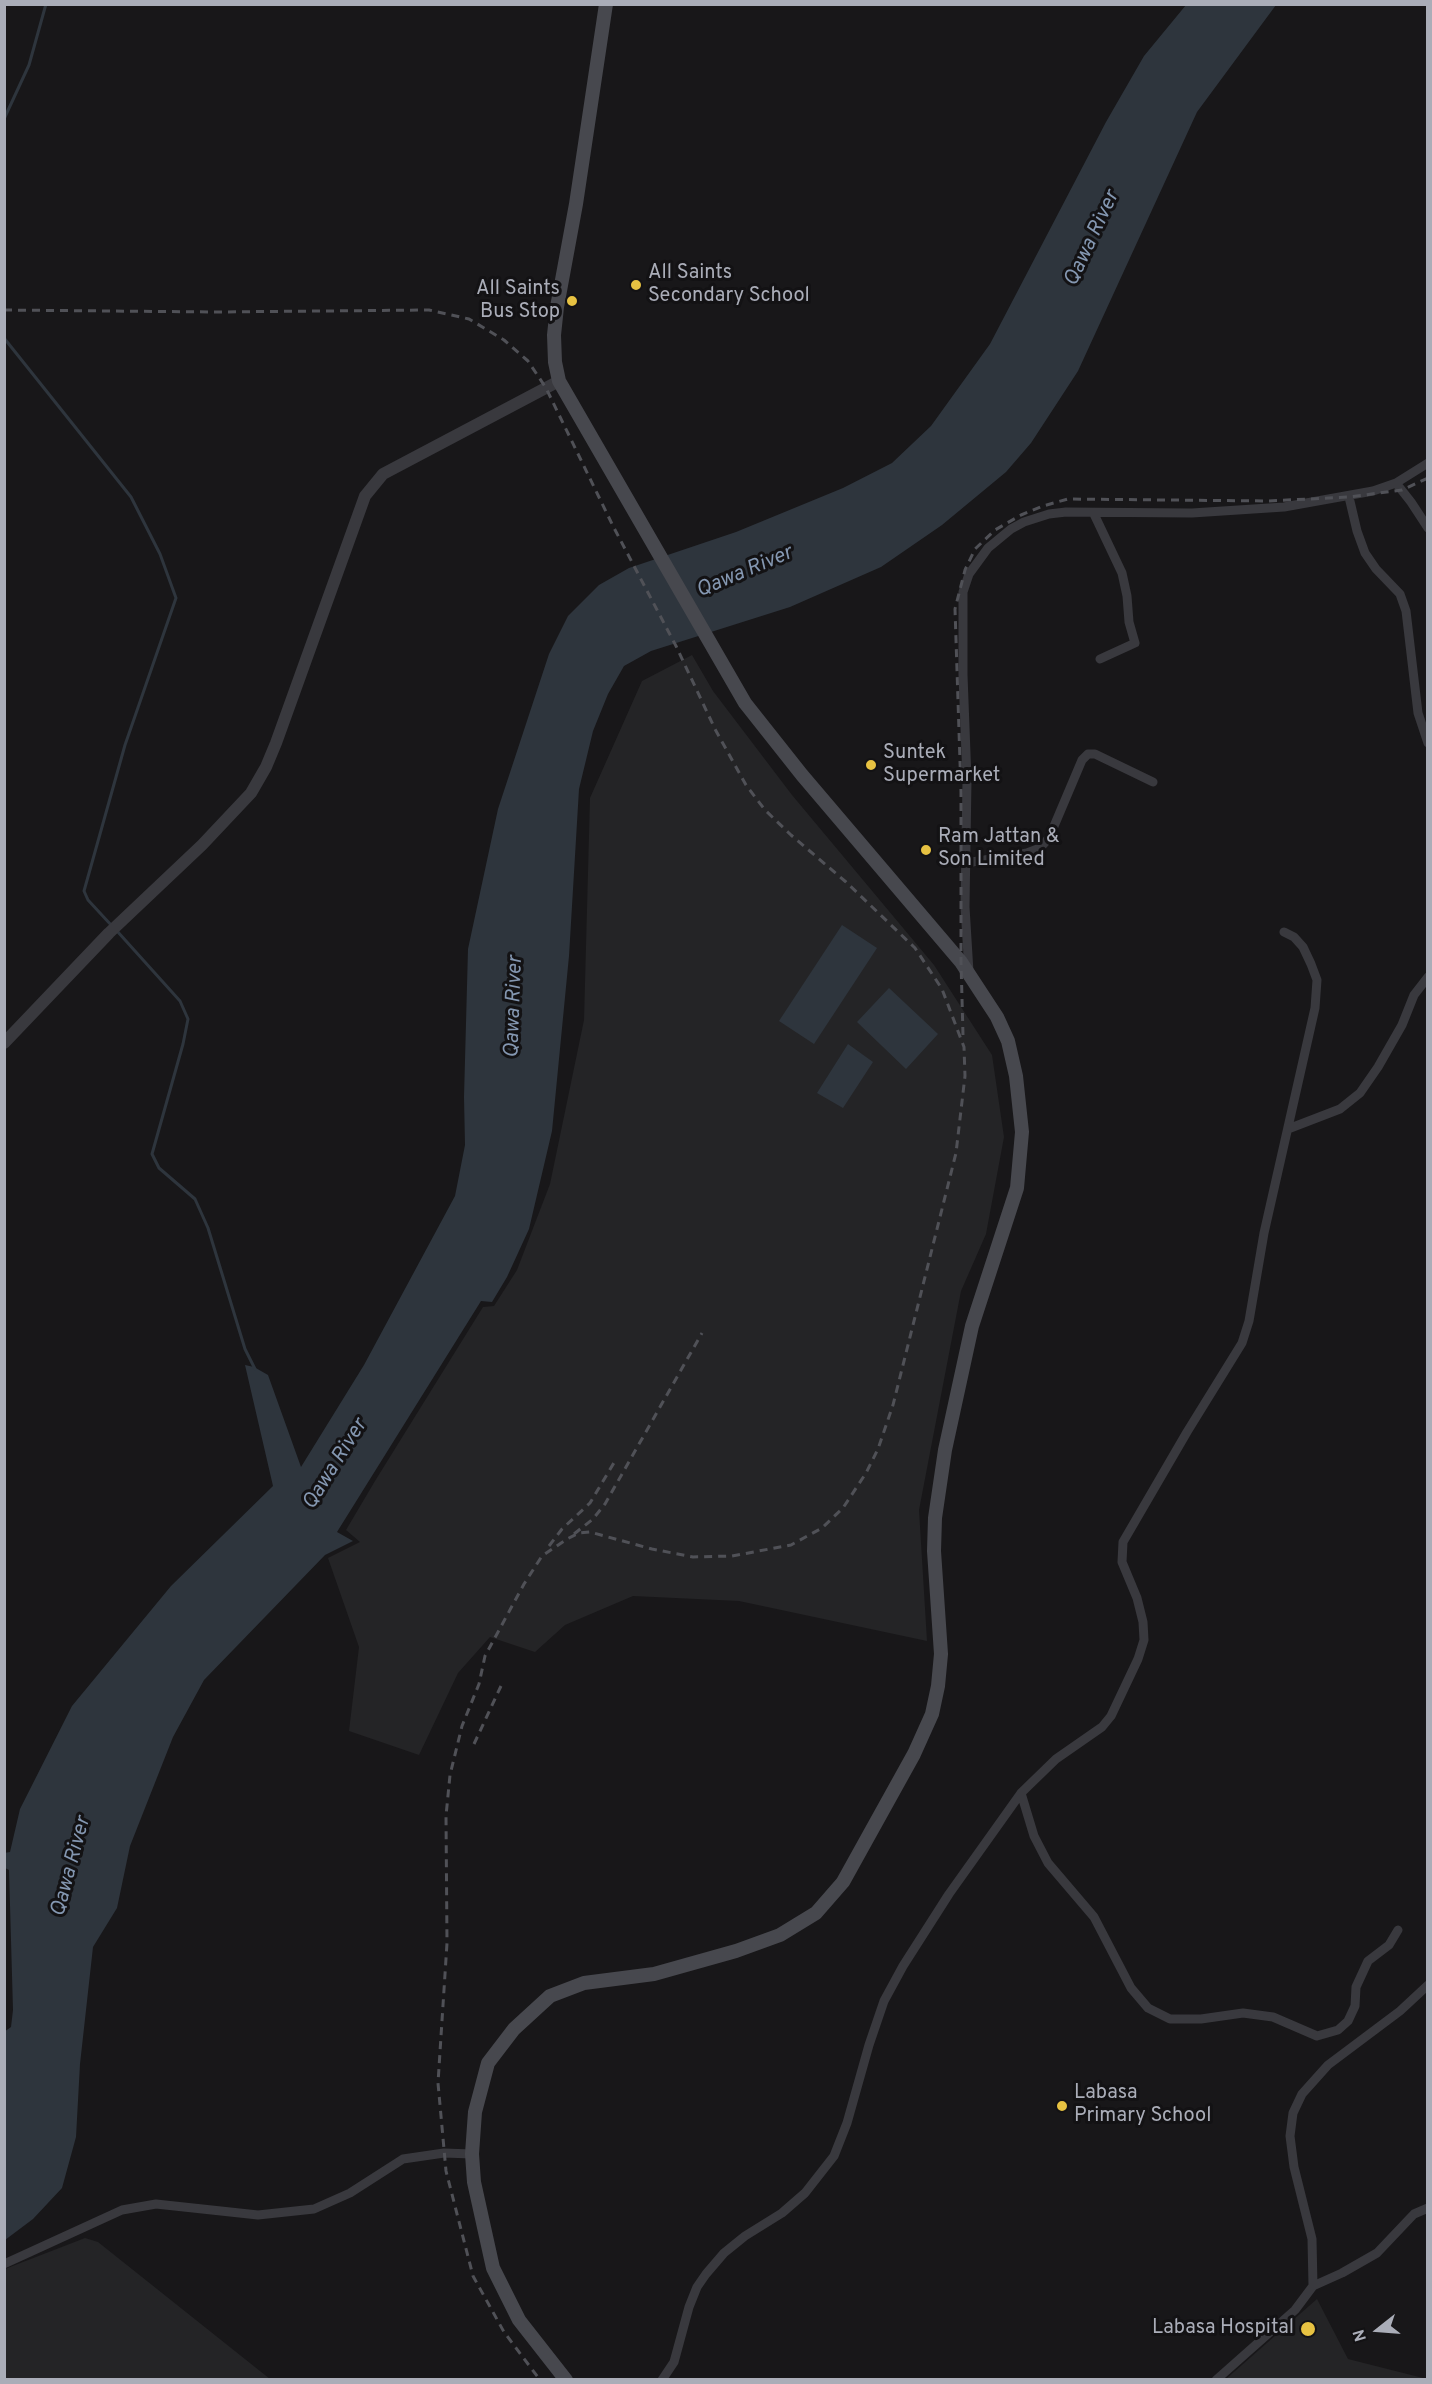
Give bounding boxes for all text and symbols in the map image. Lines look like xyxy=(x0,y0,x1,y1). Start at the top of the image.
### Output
water label: Qawa River xyxy=(1060,187,1126,291)
place label: All Saints Secondary School xyxy=(648,262,810,309)
place label: All Saints Bus Stop xyxy=(476,278,560,325)
marker: All Saints Secondary School xyxy=(629,278,643,292)
marker: All Saints Bus Stop xyxy=(565,294,579,308)
water label: Qawa River xyxy=(693,541,797,605)
place label: Suntek Supermarket xyxy=(883,742,1000,789)
marker: Suntek Supermarket xyxy=(864,758,878,772)
place label: Ram Jattan & Son Limited xyxy=(938,826,1060,873)
marker: Ram Jattan & Son Limited xyxy=(919,843,933,857)
water label: Qawa River xyxy=(501,955,529,1059)
water label: Qawa River xyxy=(298,1415,374,1515)
water label: Qawa River xyxy=(47,1814,97,1920)
place label: Labasa Primary School xyxy=(1074,2082,1211,2129)
marker: Labasa Primary School xyxy=(1055,2099,1069,2113)
north arrow xyxy=(1348,2300,1408,2360)
place label: Labasa Hospital xyxy=(1152,2317,1294,2341)
marker: Labasa Hospital xyxy=(1299,2320,1317,2338)
text: N xyxy=(1350,2327,1372,2344)

